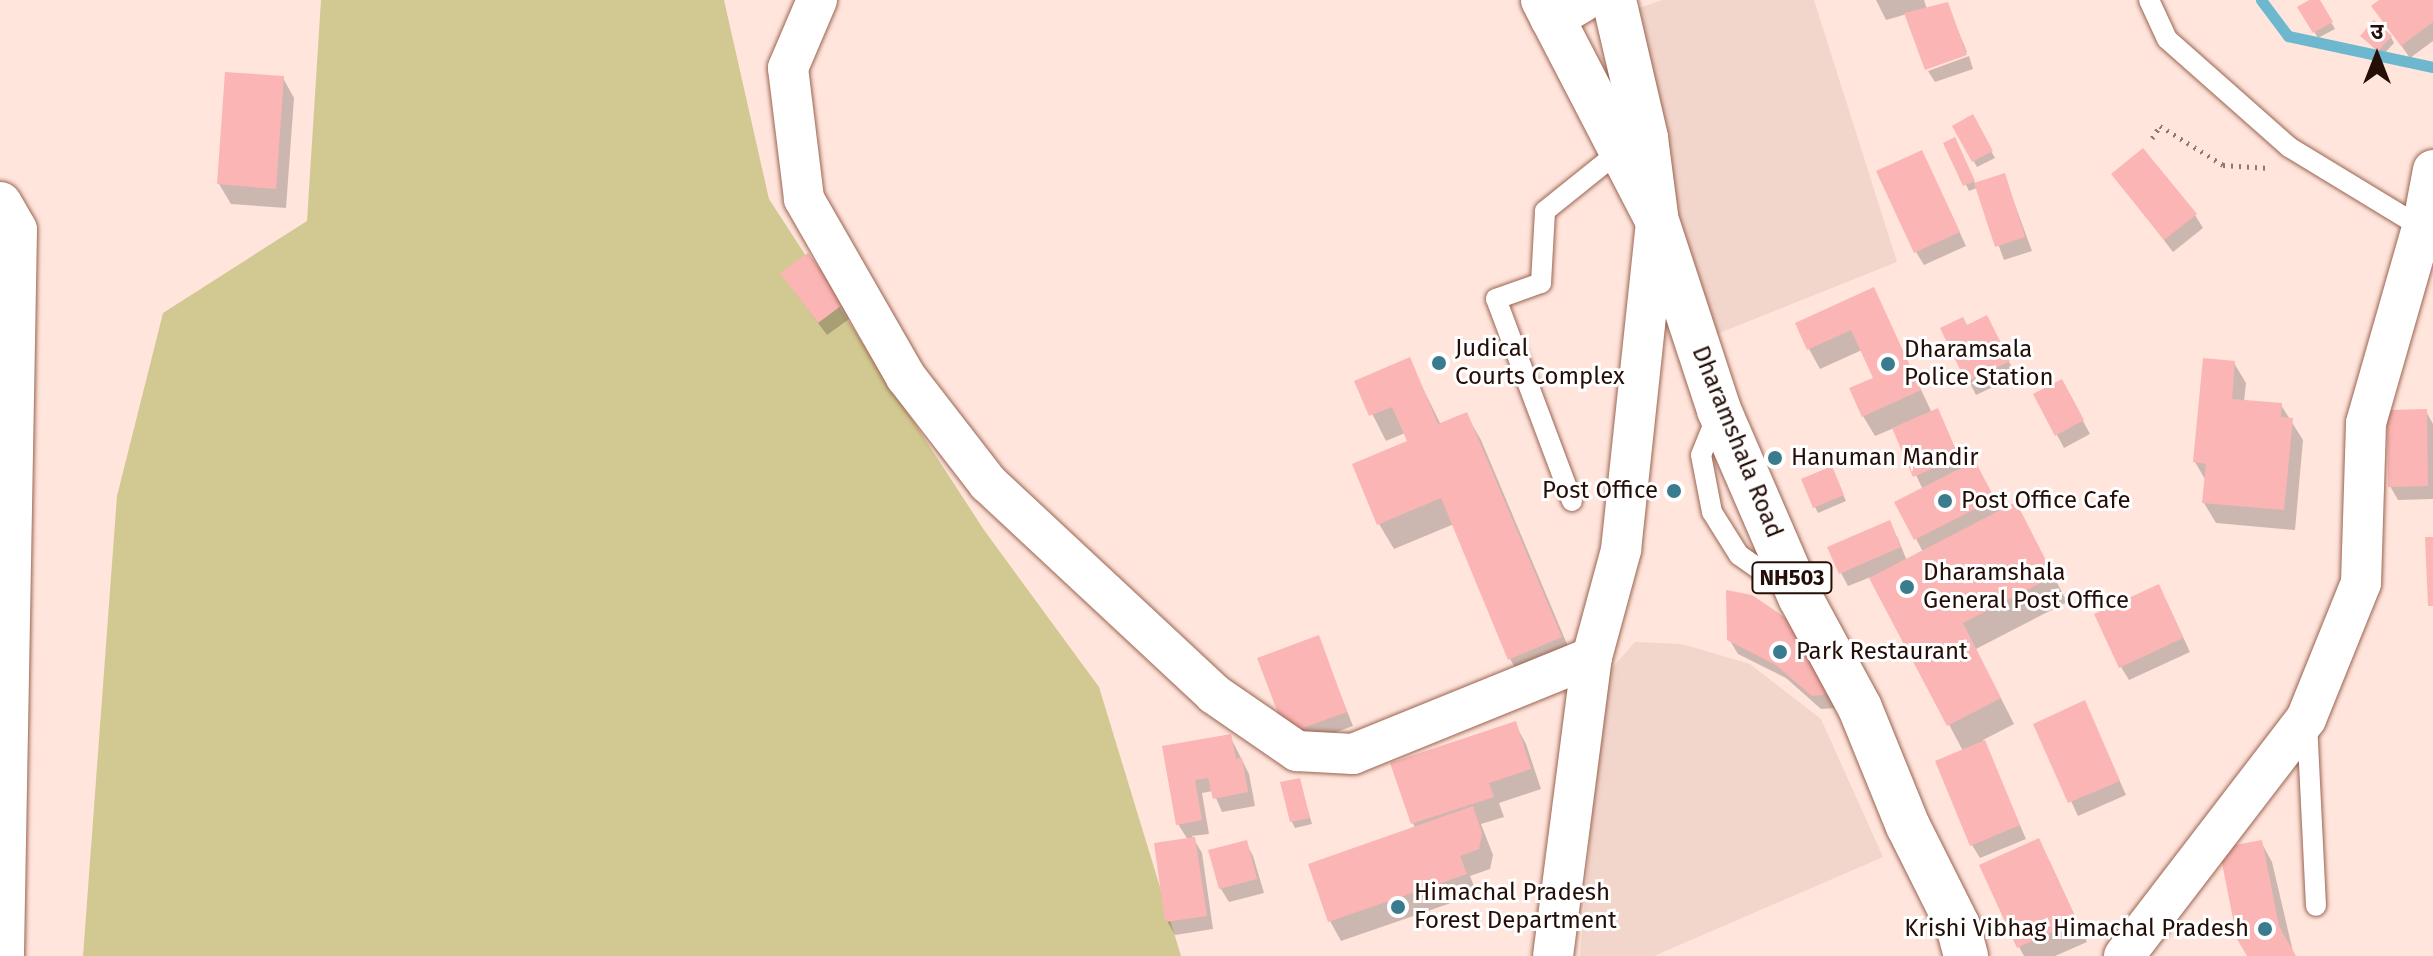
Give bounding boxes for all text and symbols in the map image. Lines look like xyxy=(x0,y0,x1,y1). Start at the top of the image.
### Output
north arrow xyxy=(2337,16,2417,96)
text: उ xyxy=(2371,18,2383,45)
place label: Judical Courts Complex xyxy=(1455,335,1625,391)
place label: Dharamsala Police Station xyxy=(1904,336,2054,392)
street label: Dharamshala Road xyxy=(1685,342,1789,542)
marker: Judical Courts Complex xyxy=(1430,354,1448,372)
marker: Dharamsala Police Station xyxy=(1879,355,1897,373)
place label: Hanuman Mandir xyxy=(1791,444,1979,472)
marker: Hanuman Mandir xyxy=(1766,449,1784,467)
place label: Post Office xyxy=(1542,477,1658,505)
marker: Post Office xyxy=(1665,482,1683,500)
place label: Post Office Cafe xyxy=(1961,487,2130,515)
marker: Post Office Cafe xyxy=(1936,492,1954,510)
place label: Dharamshala General Post Office xyxy=(1923,559,2129,615)
road number: NH503 xyxy=(1750,560,1834,596)
marker: Dharamshala General Post Office xyxy=(1898,578,1916,596)
place label: Park Restaurant xyxy=(1796,638,1968,666)
marker: Park Restaurant xyxy=(1771,643,1789,661)
place label: Himachal Pradesh Forest Department xyxy=(1414,879,1617,935)
marker: Himachal Pradesh Forest Department xyxy=(1389,898,1407,916)
place label: Krishi Vibhag Himachal Pradesh xyxy=(1904,915,2249,943)
marker: Krishi Vibhag Himachal Pradesh xyxy=(2256,920,2274,938)

